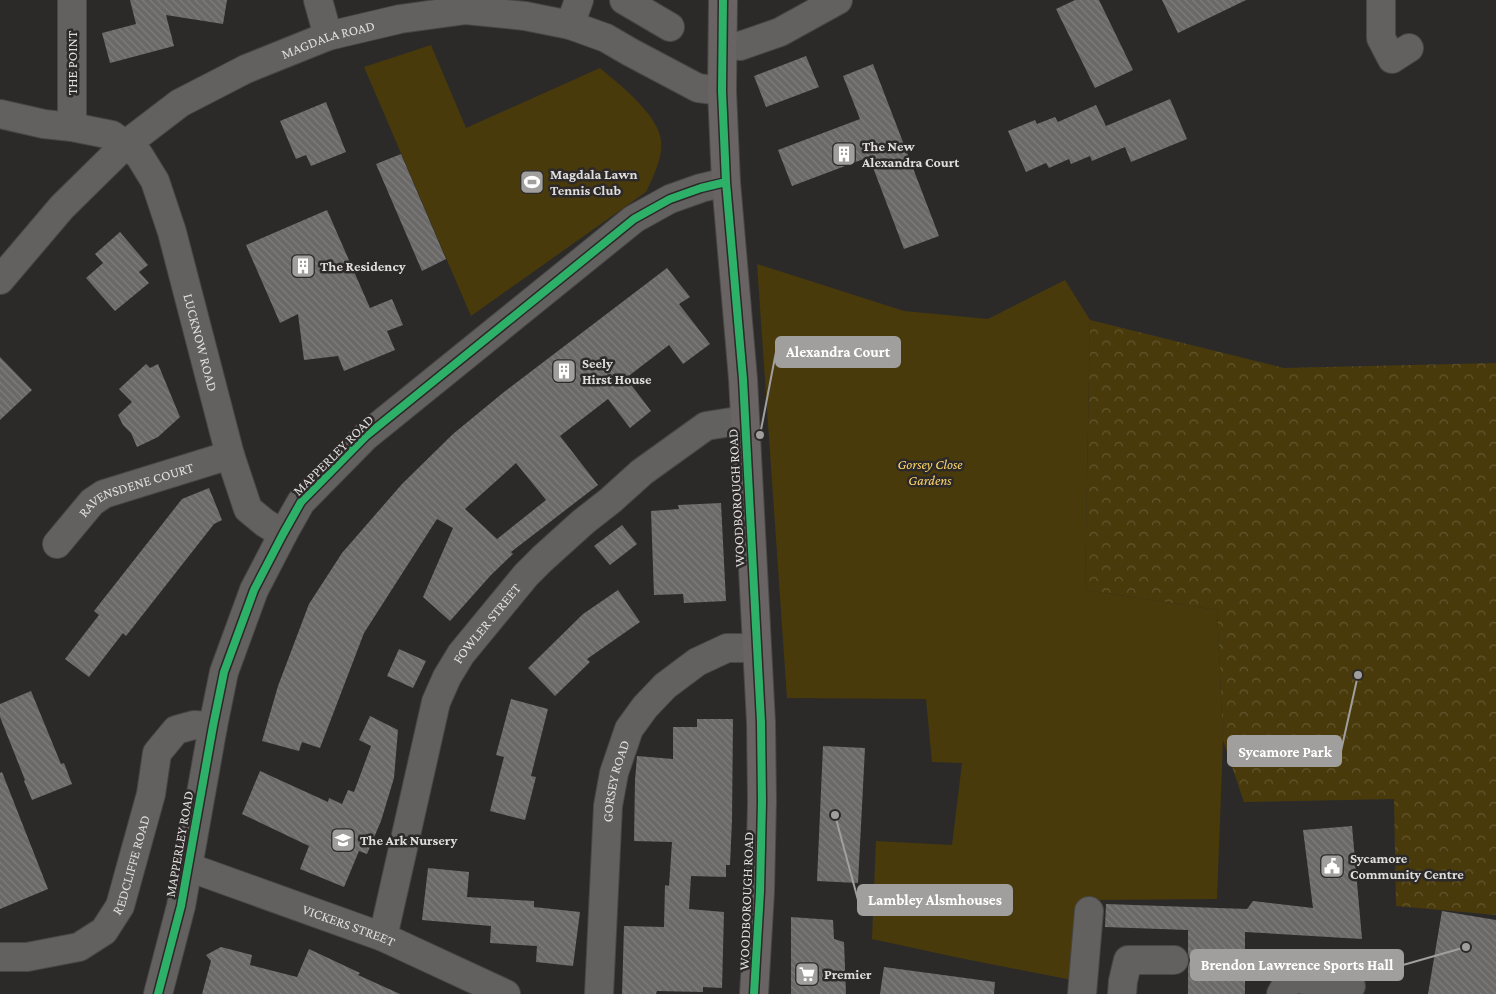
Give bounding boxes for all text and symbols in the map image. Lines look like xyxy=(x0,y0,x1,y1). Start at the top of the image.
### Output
street label: MAGDALA ROAD xyxy=(279,17,376,62)
street label: THE POINT xyxy=(64,30,80,95)
place label: The New Alexandra Court xyxy=(861,138,960,170)
building icon: The New Alexandra Court xyxy=(831,141,857,167)
place label: Magdala Lawn Tennis Club xyxy=(550,166,638,198)
sports icon: Magdala Lawn Tennis Club xyxy=(519,169,545,195)
building icon: The Residency xyxy=(290,253,316,279)
place label: The Residency xyxy=(320,258,406,274)
street label: LUCKNOW ROAD xyxy=(180,292,221,393)
callout: Alexandra Court xyxy=(776,337,900,367)
text: Alexandra Court xyxy=(785,344,891,360)
place label: Seely Hirst House xyxy=(582,355,652,387)
building icon: Seely Hirst House xyxy=(551,358,577,384)
street label: MAPPERLEY ROAD xyxy=(289,411,377,499)
street label: WOODBOROUGH ROAD xyxy=(724,428,748,568)
park label: Gorsey Close Gardens xyxy=(897,456,963,488)
street label: RAVENSDENE COURT xyxy=(75,459,196,520)
street label: FOWLER STREET xyxy=(449,580,524,666)
callout: Sycamore Park xyxy=(1228,736,1341,766)
street label: GORSEY ROAD xyxy=(599,738,633,823)
text: Sycamore Park xyxy=(1238,744,1333,760)
street label: MAPPERLEY ROAD xyxy=(162,790,196,898)
street label: REDCLIFFE ROAD xyxy=(109,813,153,918)
school or university icon: The Ark Nursery xyxy=(330,827,356,853)
street label: WOODBOROUGH ROAD xyxy=(736,831,756,971)
place label: The Ark Nursery xyxy=(360,832,457,848)
place label: Sycamore Community Centre xyxy=(1350,850,1464,882)
public building icon: Sycamore Community Centre xyxy=(1319,853,1345,879)
callout: Lambley Alsmhouses xyxy=(858,885,1012,915)
text: Lambley Alsmhouses xyxy=(868,892,1002,908)
street label: VICKERS STREET xyxy=(300,901,398,950)
callout: Brendon Lawrence Sports Hall xyxy=(1191,950,1403,980)
text: Brendon Lawrence Sports Hall xyxy=(1201,957,1394,973)
supermarket icon: Premier xyxy=(794,961,820,987)
place label: Premier xyxy=(824,966,872,982)

